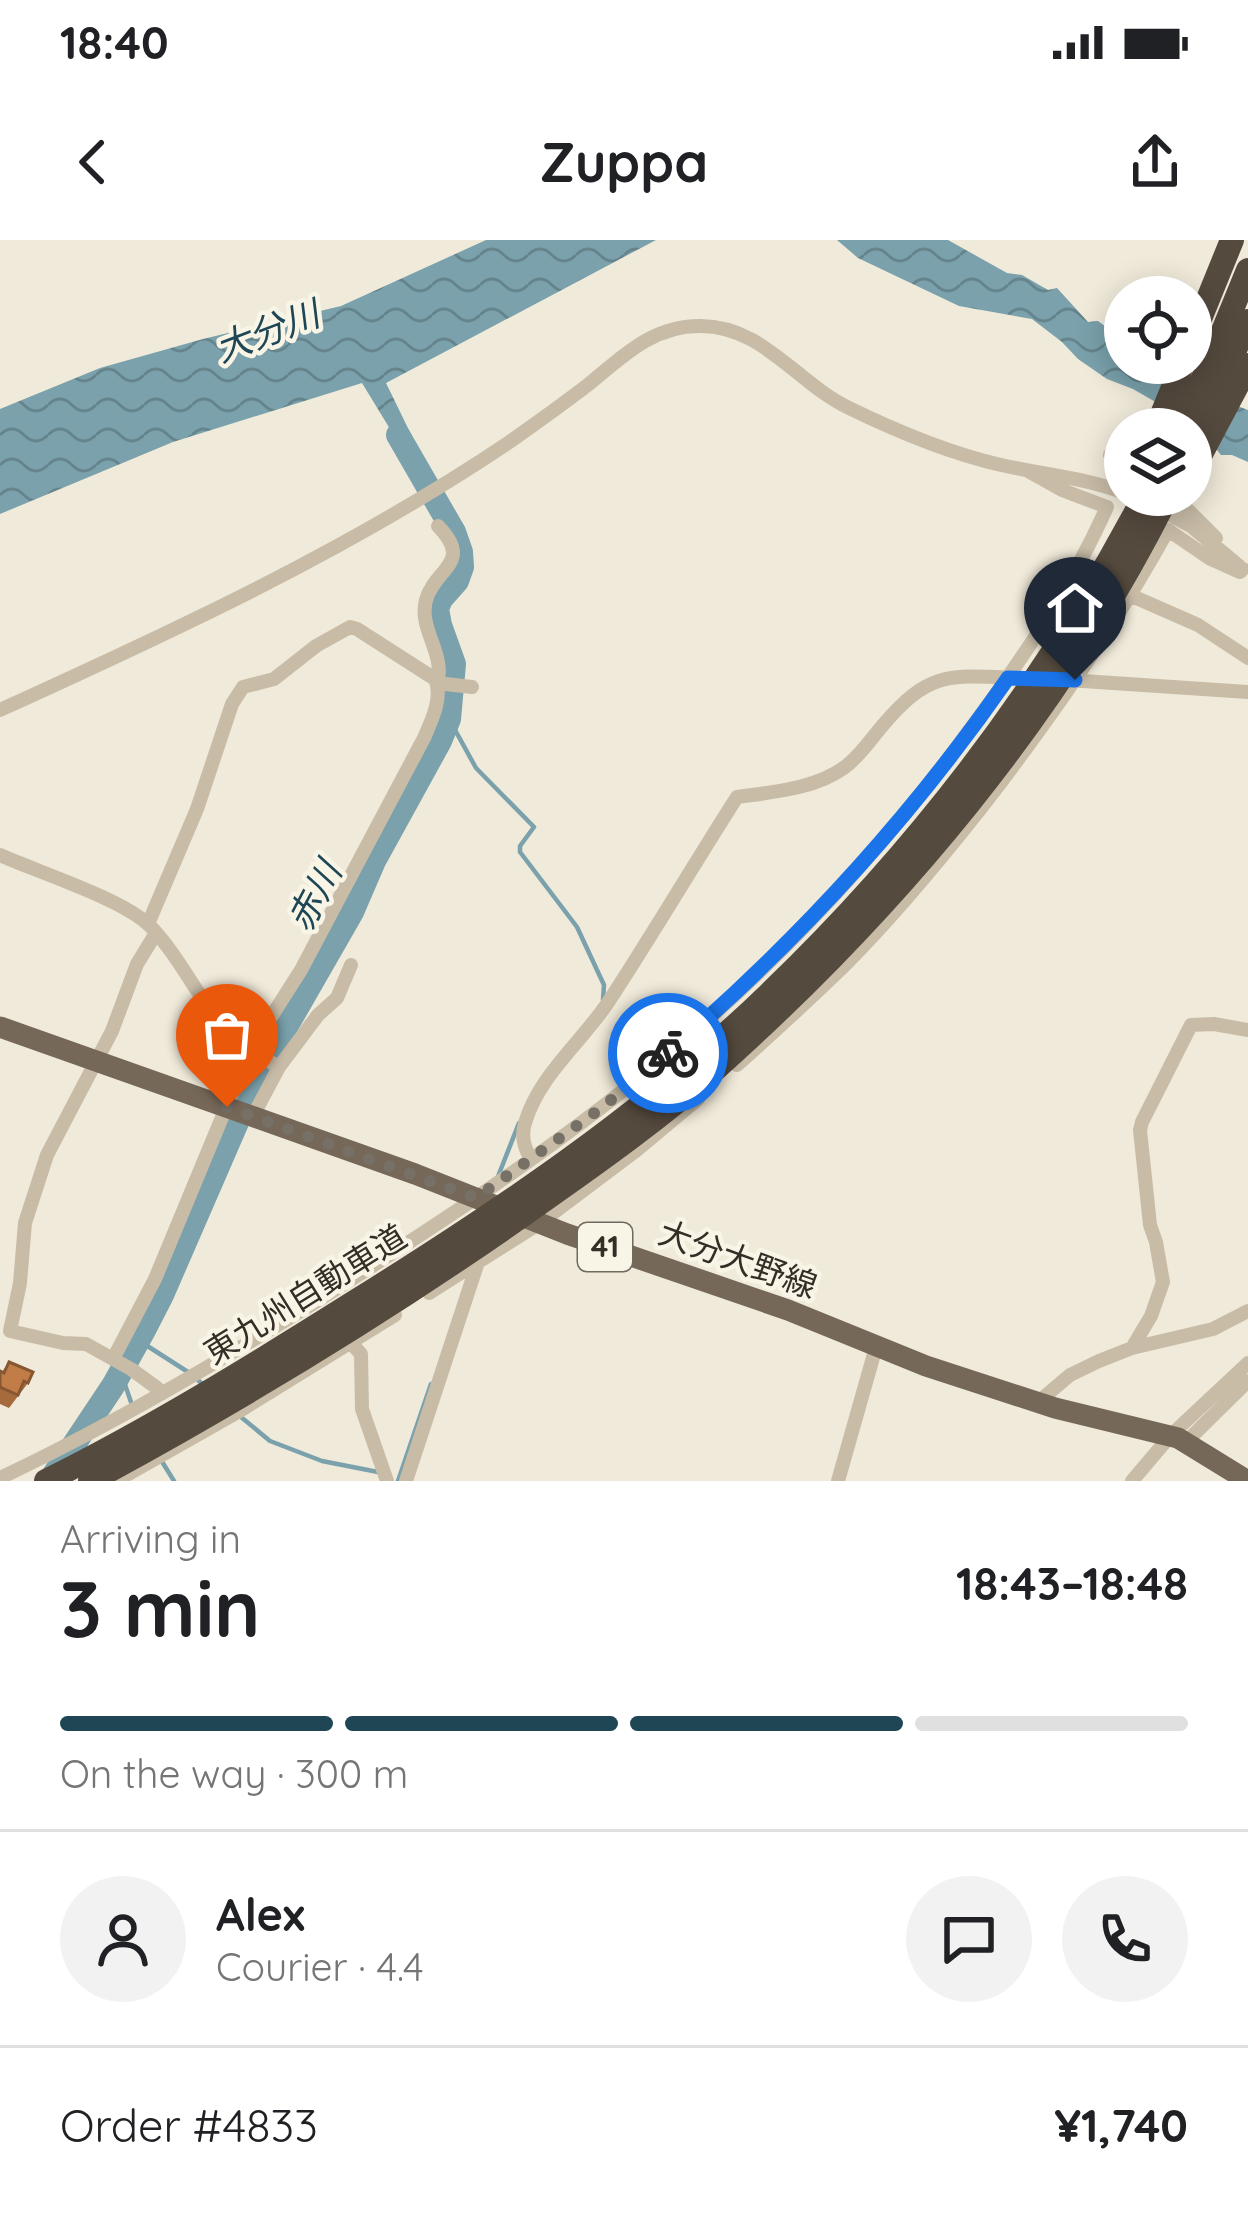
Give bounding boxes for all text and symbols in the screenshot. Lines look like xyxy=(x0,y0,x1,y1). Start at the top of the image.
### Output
text: 18:40 xyxy=(60,14,169,70)
text: Zuppa xyxy=(540,128,708,196)
icon: back xyxy=(60,129,126,195)
icon: share xyxy=(1122,129,1188,195)
map controls xyxy=(1104,276,1212,516)
button: locate xyxy=(1104,276,1212,384)
water label: 大分川 xyxy=(208,289,329,371)
button: layers xyxy=(1104,408,1212,516)
pin xyxy=(1024,557,1126,680)
icon: home xyxy=(1042,575,1108,641)
water label: 赤川 xyxy=(277,850,352,938)
pin xyxy=(176,984,278,1107)
courier xyxy=(608,993,728,1113)
icon: bag xyxy=(194,1002,260,1068)
icon: bike xyxy=(635,1020,701,1086)
street label: 大分大野線 xyxy=(654,1211,823,1306)
street label: 東九州自動車道 xyxy=(196,1215,414,1372)
road number: 41 xyxy=(578,1223,632,1271)
text: Arriving in xyxy=(60,1514,241,1563)
text: 18:43–18:48 xyxy=(956,1555,1188,1611)
text: 3 min xyxy=(60,1559,261,1657)
text: On the way · 300 m xyxy=(60,1749,408,1798)
button: person xyxy=(60,1876,186,2002)
button: chat xyxy=(906,1876,1032,2002)
button: phone xyxy=(1062,1876,1188,2002)
text: Alex xyxy=(216,1886,305,1942)
text: Courier · 4.4 xyxy=(216,1942,424,1991)
text: Order #4833 xyxy=(60,2097,318,2153)
text: ¥1,740 xyxy=(1054,2097,1188,2153)

